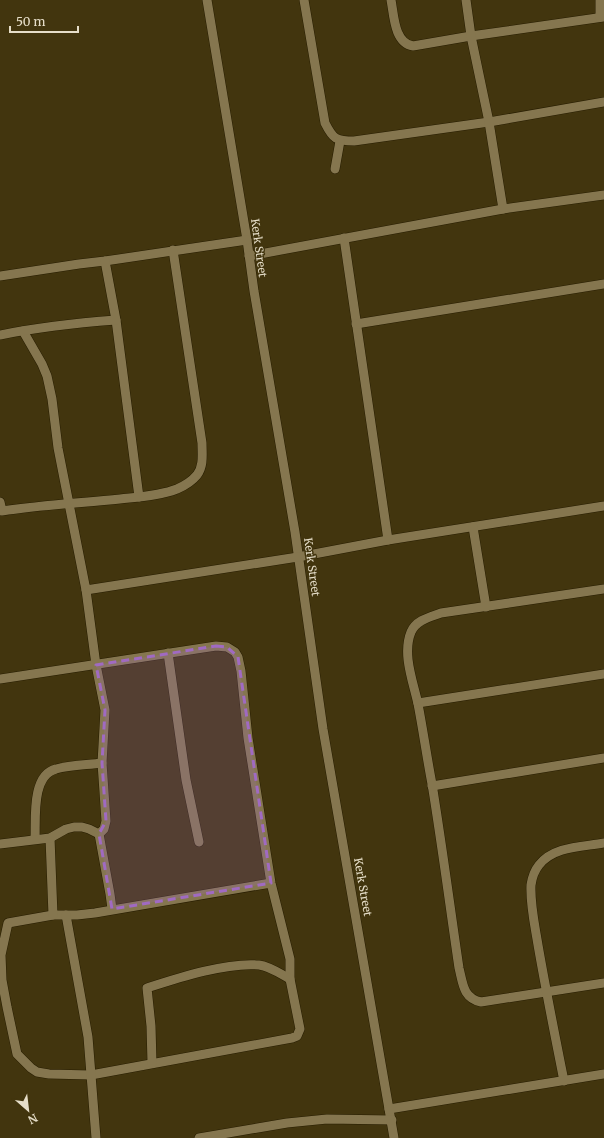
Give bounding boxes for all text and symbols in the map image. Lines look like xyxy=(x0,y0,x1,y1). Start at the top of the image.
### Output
scale bar xyxy=(10,8,78,34)
text: 50 m xyxy=(16,14,45,29)
street label: Kerk Street xyxy=(248,218,270,279)
street label: Kerk Street xyxy=(301,537,323,598)
street label: Kerk Street xyxy=(351,857,375,918)
north arrow xyxy=(8,1090,48,1130)
text: N xyxy=(25,1111,40,1127)

